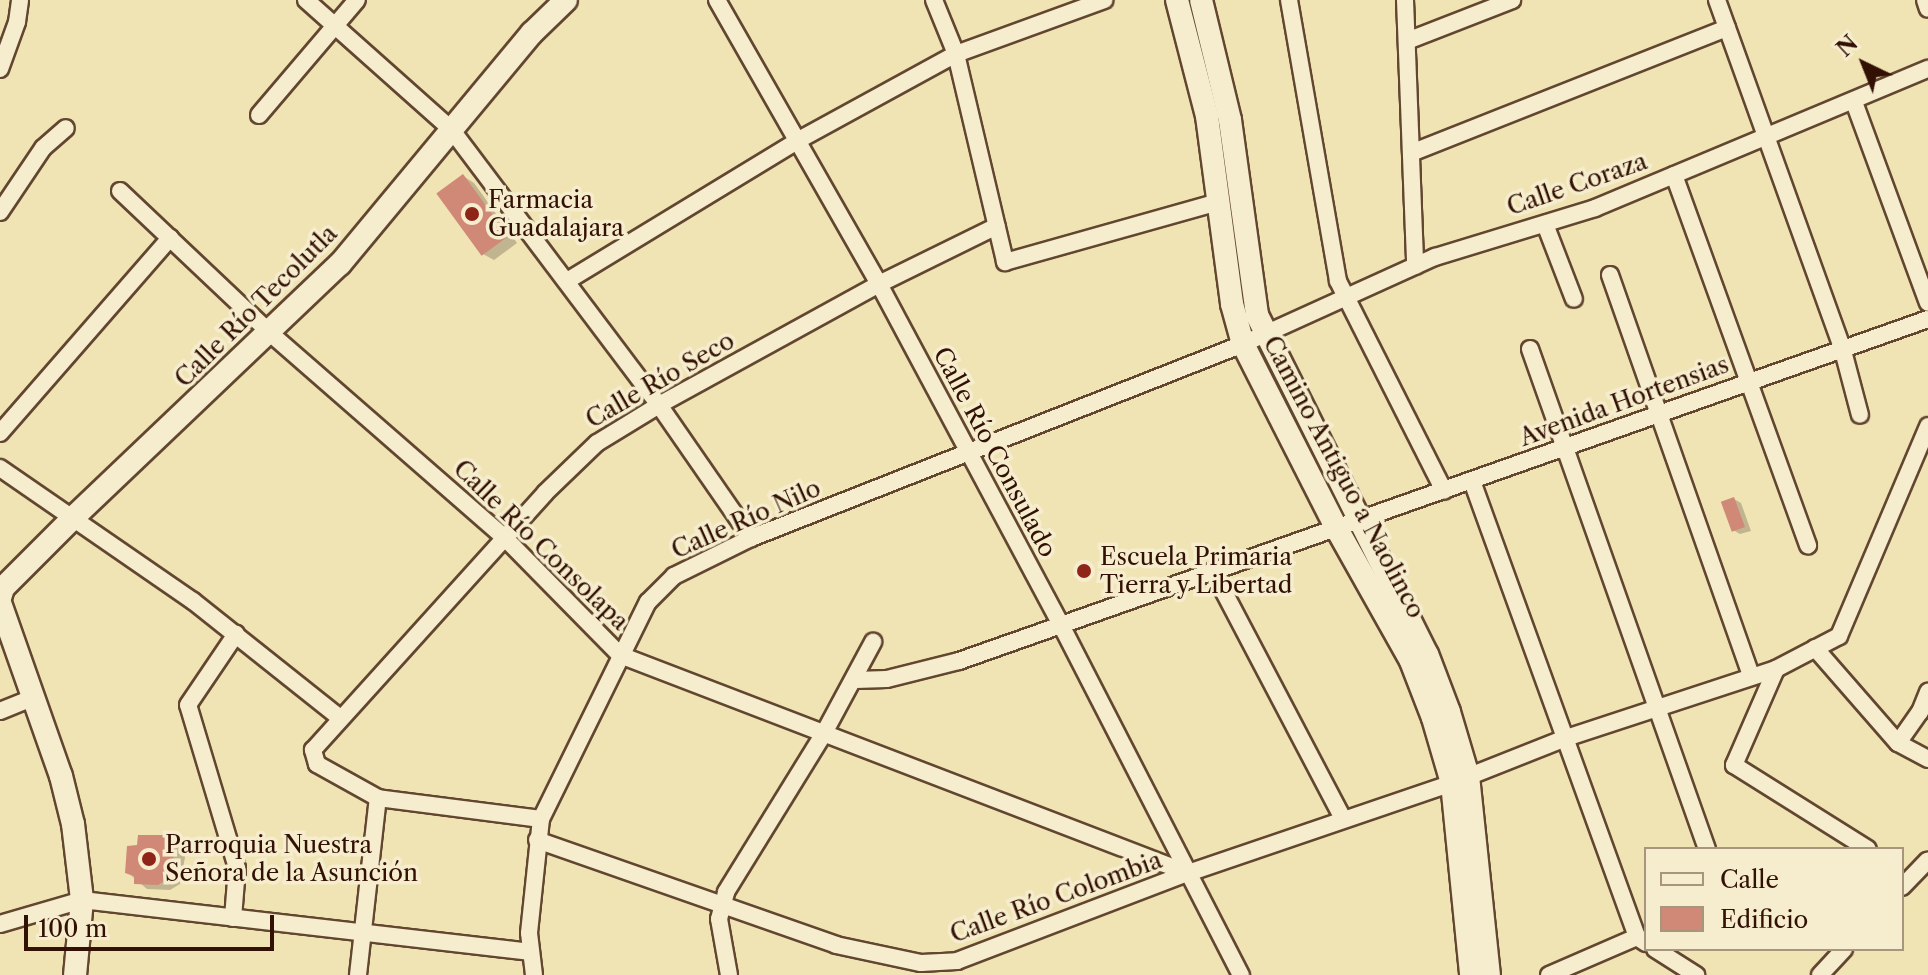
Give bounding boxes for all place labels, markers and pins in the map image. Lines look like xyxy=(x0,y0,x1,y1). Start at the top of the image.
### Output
place label: Farmacia Guadalajara xyxy=(488,186,624,242)
marker: Farmacia Guadalajara xyxy=(463,205,481,223)
place label: Escuela Primaria Tierra y Libertad xyxy=(1100,543,1294,599)
marker: Escuela Primaria Tierra y Libertad xyxy=(1075,562,1093,580)
place label: Parroquia Nuestra Señora de la Asunción xyxy=(165,831,420,887)
marker: Parroquia Nuestra Señora de la Asunción xyxy=(140,850,158,868)

